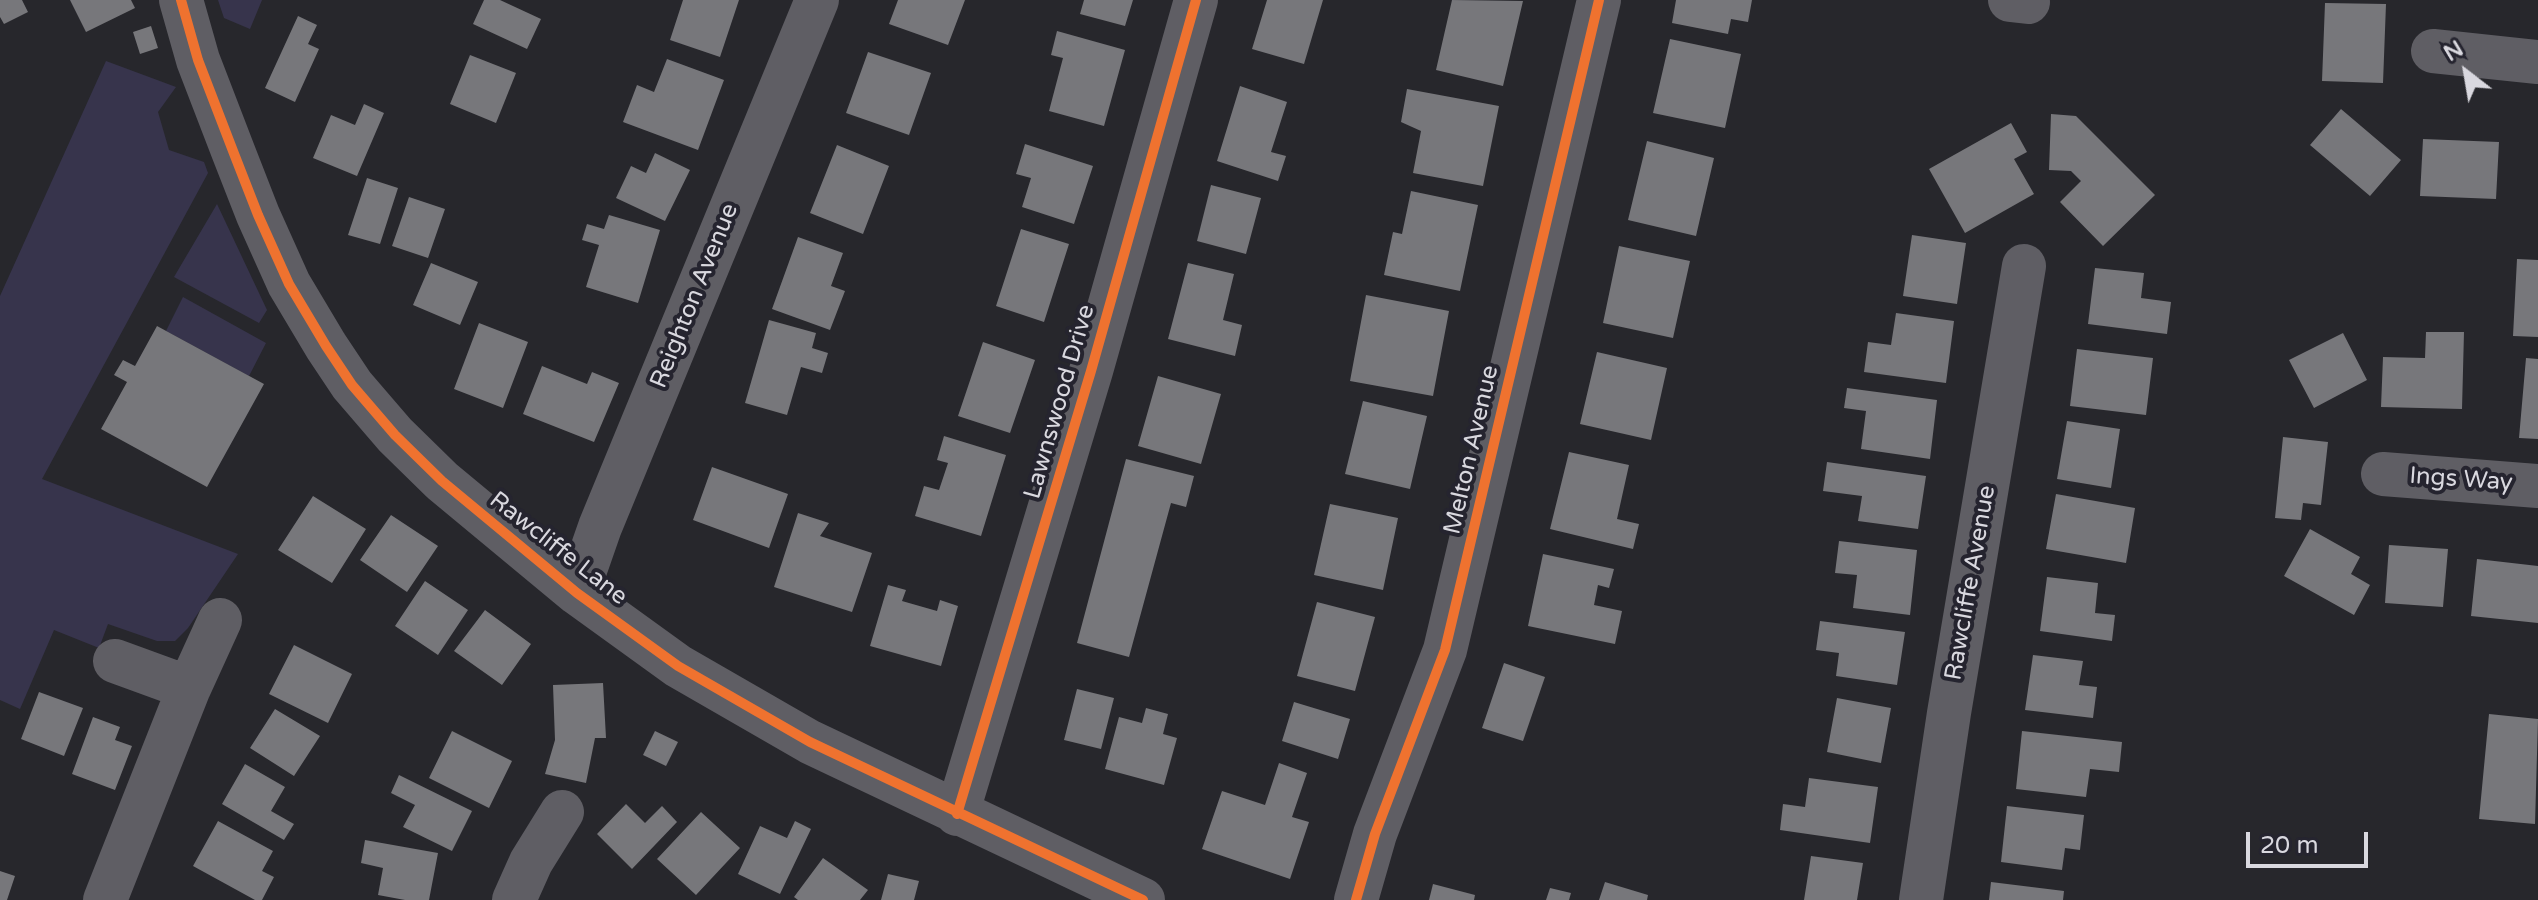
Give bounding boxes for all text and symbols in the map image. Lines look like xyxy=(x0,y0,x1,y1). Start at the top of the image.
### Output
north arrow xyxy=(2426,32,2506,112)
text: N xyxy=(2439,36,2468,67)
street label: Reighton Avenue xyxy=(645,200,745,392)
street label: Lawnswood Drive xyxy=(1019,302,1101,502)
street label: Melton Avenue xyxy=(1439,363,1505,537)
street label: Ings Way xyxy=(2408,462,2514,498)
street label: Rawcliffe Avenue xyxy=(1940,483,2002,683)
street label: Rawcliffe Lane xyxy=(483,486,633,612)
scale bar xyxy=(2250,816,2372,866)
text: 20 m xyxy=(2260,831,2318,860)

